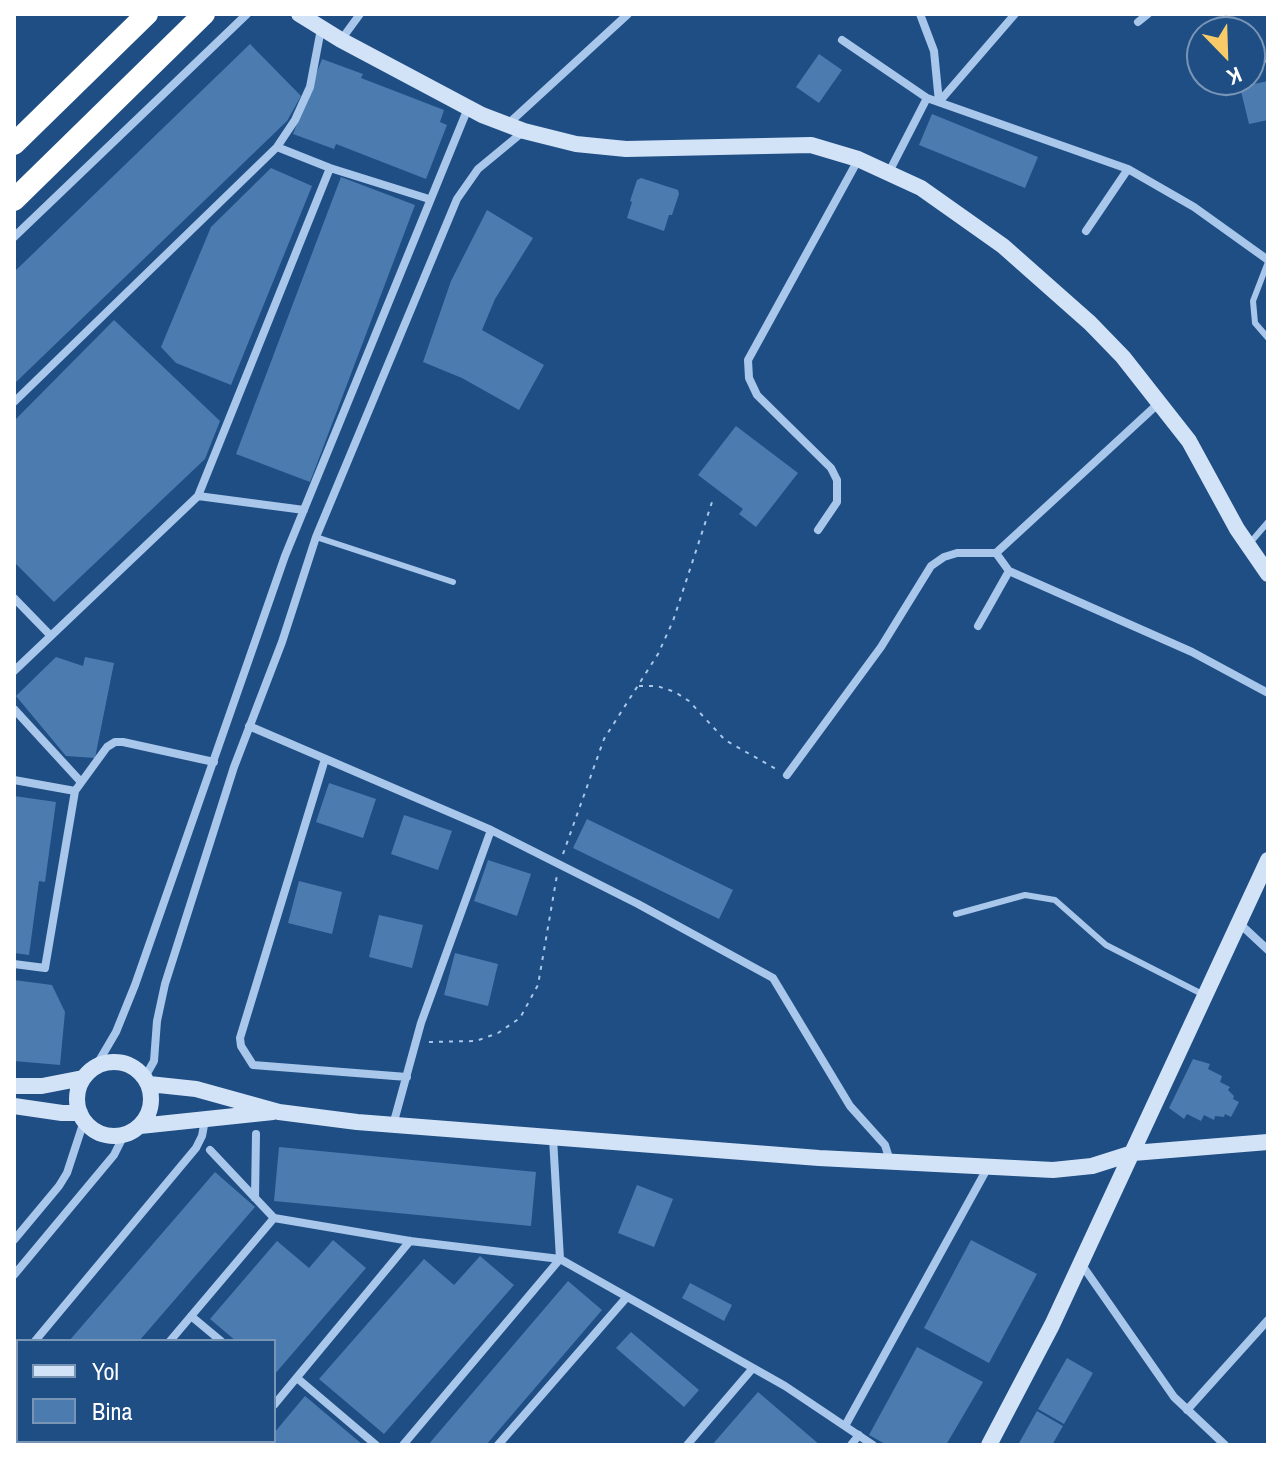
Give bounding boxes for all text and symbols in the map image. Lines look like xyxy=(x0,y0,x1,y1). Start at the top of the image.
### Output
north arrow xyxy=(1186,16,1266,96)
text: K xyxy=(1223,60,1246,93)
legend xyxy=(16,1339,276,1443)
text: Yol xyxy=(92,1355,119,1387)
text: Bina xyxy=(92,1395,133,1427)

